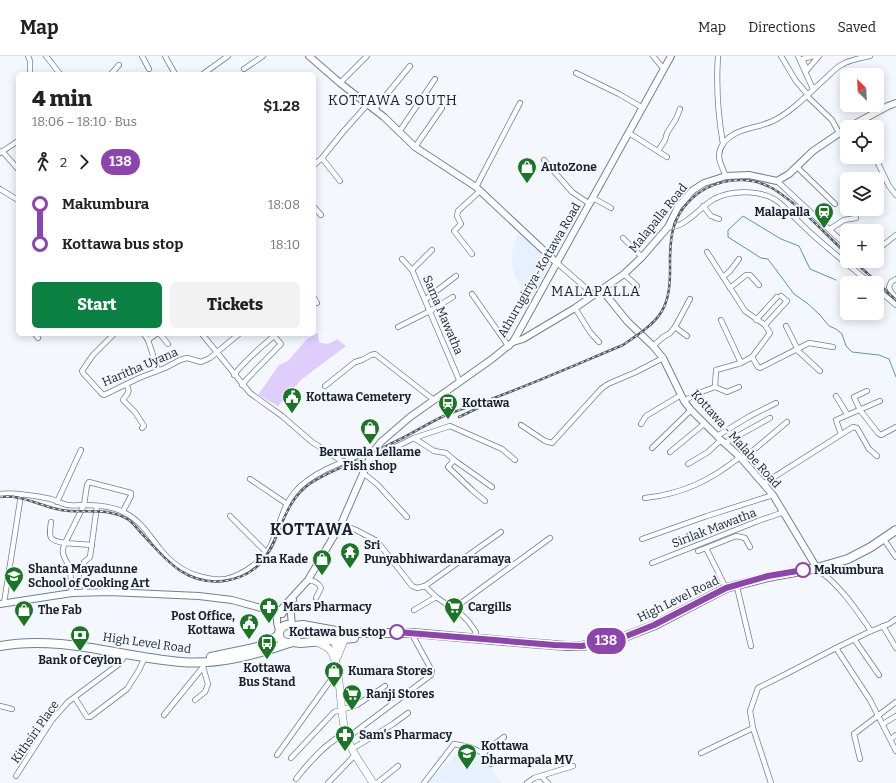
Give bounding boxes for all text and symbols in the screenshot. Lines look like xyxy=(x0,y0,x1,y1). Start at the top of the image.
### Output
text: Map xyxy=(20,16,59,39)
text: Map xyxy=(698,19,726,36)
text: Directions xyxy=(748,19,816,36)
text: Saved xyxy=(838,19,876,36)
north arrow xyxy=(840,68,884,112)
map controls xyxy=(840,68,884,320)
text: 4 min xyxy=(32,85,92,112)
district label: KOTTAWA SOUTH xyxy=(328,92,458,109)
text: $1.28 xyxy=(263,97,300,115)
text: 18:06 – 18:10 · Bus xyxy=(32,114,137,129)
button: locate xyxy=(840,120,884,164)
icon: walk xyxy=(32,151,54,173)
icon: forward xyxy=(73,151,95,173)
text: 138 xyxy=(109,153,132,170)
text: 2 xyxy=(60,155,67,170)
shop icon: AutoZone xyxy=(516,156,538,184)
place label: AutoZone xyxy=(541,160,597,174)
button: layers xyxy=(840,172,884,216)
street label: Malapalla Road xyxy=(626,181,690,255)
text: Makumbura xyxy=(62,195,149,213)
text: 18:08 xyxy=(268,197,300,212)
street label: Athurugiriya-Kottawa Road xyxy=(495,200,583,340)
station icon: Malapalla xyxy=(813,201,835,229)
place label: Malapalla xyxy=(754,205,810,219)
button: + xyxy=(840,224,884,268)
text: Kottawa bus stop xyxy=(62,235,183,253)
text: 18:10 xyxy=(271,237,300,252)
street label: Sama Mawatha xyxy=(420,273,466,357)
button: − xyxy=(840,276,884,320)
button: Start xyxy=(32,282,162,328)
button: Tickets xyxy=(170,282,300,328)
district label: MALAPALLA xyxy=(551,283,641,300)
street label: Haritha Uyana xyxy=(100,345,180,389)
public building icon: Kottawa Cemetery xyxy=(281,386,303,414)
street label: Kottawa - Malabe Road xyxy=(688,387,784,491)
place label: Kottawa Cemetery xyxy=(306,390,412,404)
station icon: Kottawa xyxy=(437,392,459,420)
place label: Kottawa xyxy=(462,396,510,410)
shop icon: Beruwala Lellame Fish shop xyxy=(359,417,381,445)
place label: Beruwala Lellame Fish shop xyxy=(319,445,421,473)
street label: Sirilak Mawatha xyxy=(670,505,759,551)
district label: KOTTAWA xyxy=(270,520,354,539)
place label: Sri Punyabhiwardanaramaya xyxy=(364,538,511,566)
temple icon: Sri Punyabhiwardanaramaya xyxy=(339,541,361,569)
shop icon: Ena Kade xyxy=(311,548,333,576)
place label: Ena Kade xyxy=(255,552,308,566)
place label: Shanta Mayadunne School of Cooking Art xyxy=(28,562,150,590)
marker: Makumbura xyxy=(795,562,811,578)
place label: Makumbura xyxy=(814,563,884,577)
school or university icon: Shanta Mayadunne School of Cooking Art xyxy=(3,565,25,593)
street label: High Level Road xyxy=(635,573,721,625)
pharmacy icon: Mars Pharmacy xyxy=(258,596,280,624)
supermarket icon: Cargills xyxy=(443,596,465,624)
shop icon: The Fab xyxy=(13,599,35,627)
place label: Mars Pharmacy xyxy=(283,600,372,614)
place label: Cargills xyxy=(468,600,512,614)
place label: The Fab xyxy=(38,603,82,617)
place label: Post Office, Kottawa xyxy=(171,609,235,637)
public building icon: Post Office, Kottawa xyxy=(238,612,260,640)
bank icon: Bank of Ceylon xyxy=(69,624,91,652)
marker: Kottawa bus stop xyxy=(389,624,405,640)
place label: Kottawa bus stop xyxy=(289,625,386,639)
line badge: 138 xyxy=(583,628,629,654)
street label: High Level Road xyxy=(102,630,192,656)
bus stop icon: Kottawa Bus Stand xyxy=(256,632,278,660)
text: 138 xyxy=(595,632,617,649)
place label: Bank of Ceylon xyxy=(38,653,122,667)
shop icon: Kumara Stores xyxy=(323,660,345,688)
place label: Kottawa Bus Stand xyxy=(239,661,296,689)
place label: Kumara Stores xyxy=(348,664,433,678)
supermarket icon: Ranji Stores xyxy=(341,683,363,711)
place label: Ranji Stores xyxy=(366,687,434,702)
street label: Kithsiri Place xyxy=(8,698,62,766)
pharmacy icon: Sam's Pharmacy xyxy=(334,724,356,752)
place label: Sam's Pharmacy xyxy=(359,728,452,742)
place label: Kottawa Dharmapala MV xyxy=(481,739,573,767)
school or university icon: Kottawa Dharmapala MV xyxy=(456,742,478,770)

